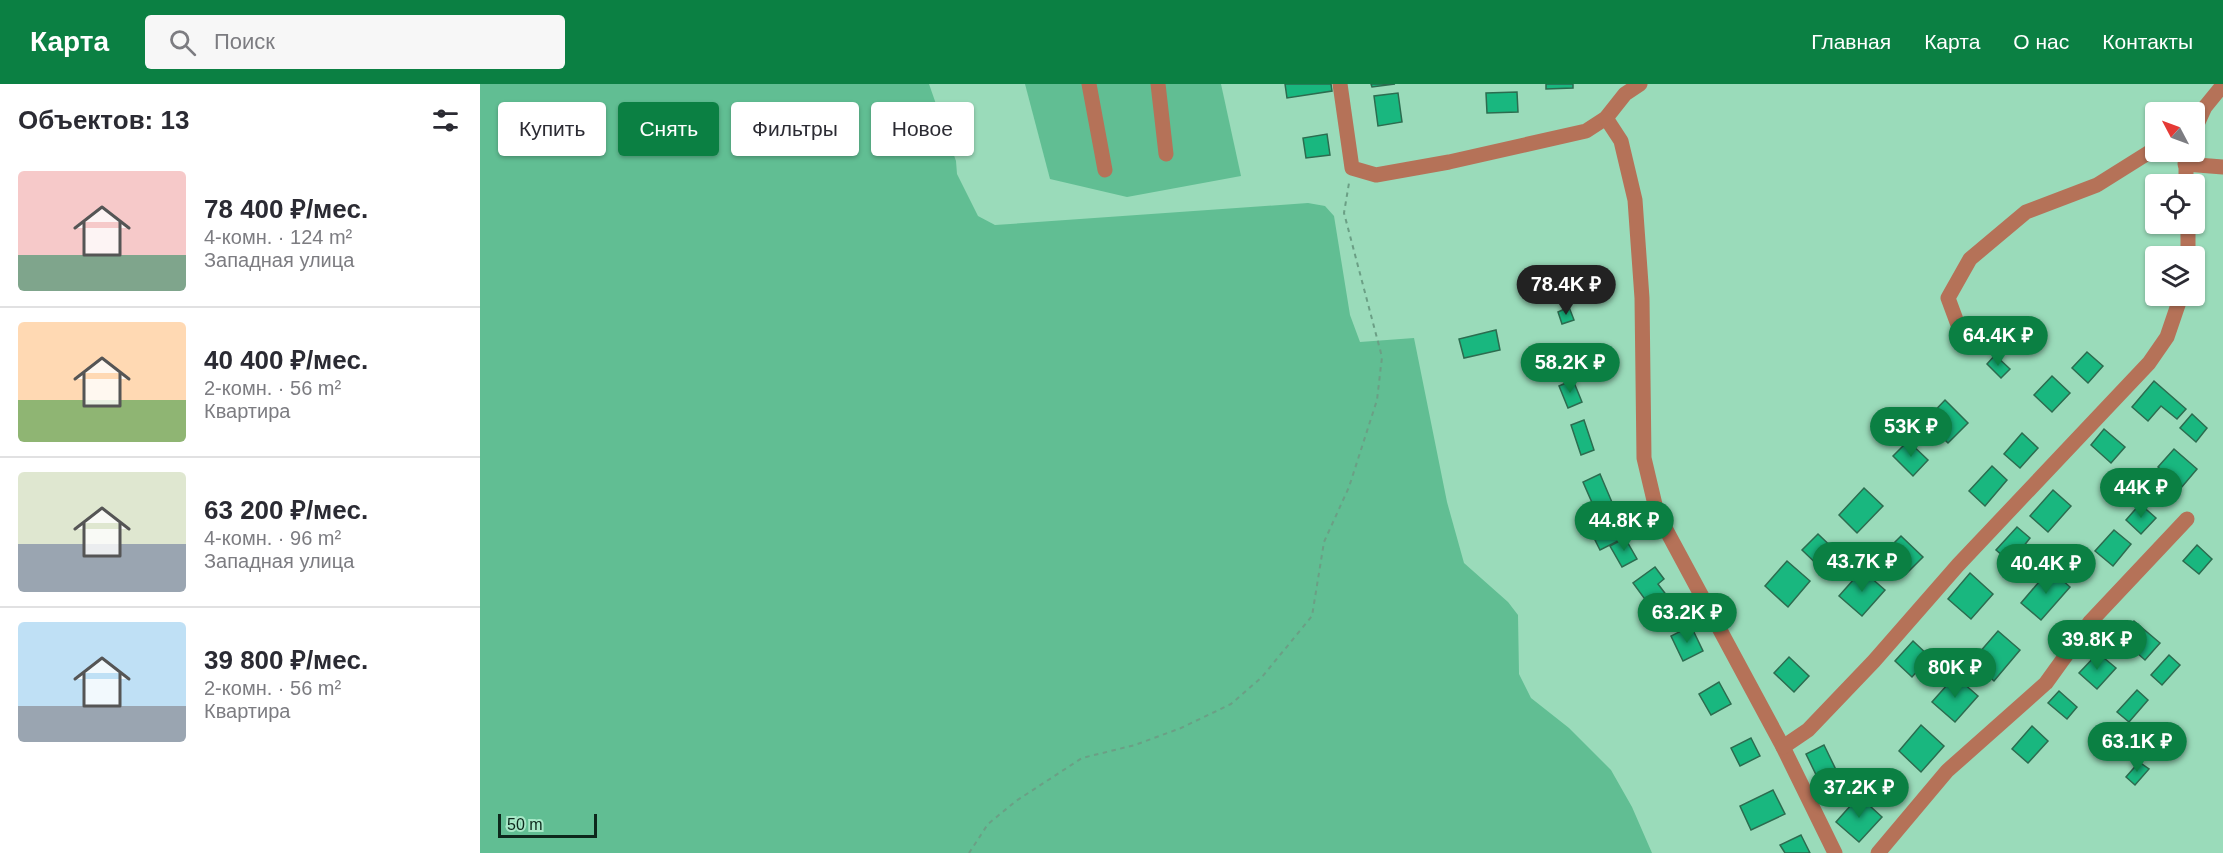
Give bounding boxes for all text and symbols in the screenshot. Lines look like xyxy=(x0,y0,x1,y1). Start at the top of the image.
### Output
search box xyxy=(145,15,565,69)
text: Карта xyxy=(30,26,109,57)
icon: search xyxy=(166,26,199,59)
text: Поиск xyxy=(214,29,275,54)
text: Главная xyxy=(1811,30,1891,53)
text: Карта xyxy=(1924,30,1980,53)
text: О нас xyxy=(2013,30,2069,53)
text: Контакты xyxy=(2102,30,2193,53)
chip: Купить xyxy=(498,102,606,156)
chip: Снять xyxy=(618,102,719,156)
chip: Фильтры xyxy=(731,102,859,156)
chip: Новое xyxy=(871,102,974,156)
north arrow xyxy=(2145,102,2205,162)
map controls xyxy=(2145,102,2205,306)
icon: filters xyxy=(429,104,462,137)
text: Объектов: 13 xyxy=(18,105,189,135)
button: locate xyxy=(2145,174,2205,234)
text: 78 400 ₽/мес. xyxy=(204,194,368,224)
icon: home xyxy=(66,195,138,267)
text: 4-комн. · 124 m² xyxy=(204,226,352,248)
button: layers xyxy=(2145,246,2205,306)
text: Западная улица xyxy=(204,249,354,271)
pin: 78.4K ₽ xyxy=(1511,265,1621,316)
text: 78.4K ₽ xyxy=(1531,273,1601,295)
pin: 64.4K ₽ xyxy=(1943,316,2053,367)
text: 64.4K ₽ xyxy=(1963,324,2033,346)
pin: 58.2K ₽ xyxy=(1515,343,1625,394)
text: 40 400 ₽/мес. xyxy=(204,345,368,375)
icon: home xyxy=(66,346,138,418)
text: 58.2K ₽ xyxy=(1535,351,1605,373)
text: 2-комн. · 56 m² xyxy=(204,377,341,399)
text: Квартира xyxy=(204,400,290,422)
pin: 53K ₽ xyxy=(1869,407,1953,458)
text: 53K ₽ xyxy=(1884,415,1938,437)
pin: 44K ₽ xyxy=(2099,468,2183,519)
text: 44K ₽ xyxy=(2114,476,2168,498)
text: 63 200 ₽/мес. xyxy=(204,495,368,525)
icon: home xyxy=(66,496,138,568)
pin: 44.8K ₽ xyxy=(1569,501,1679,552)
text: 44.8K ₽ xyxy=(1589,509,1659,531)
text: 4-комн. · 96 m² xyxy=(204,527,341,549)
pin: 43.7K ₽ xyxy=(1807,542,1917,593)
pin: 40.4K ₽ xyxy=(1991,544,2101,595)
text: Западная улица xyxy=(204,550,354,572)
text: 43.7K ₽ xyxy=(1827,550,1897,572)
text: 40.4K ₽ xyxy=(2011,552,2081,574)
pin: 63.2K ₽ xyxy=(1632,593,1742,644)
text: 63.2K ₽ xyxy=(1652,601,1722,623)
pin: 39.8K ₽ xyxy=(2042,620,2152,671)
text: 39.8K ₽ xyxy=(2062,628,2132,650)
text: 39 800 ₽/мес. xyxy=(204,645,368,675)
icon: home xyxy=(66,646,138,718)
pin: 80K ₽ xyxy=(1913,648,1997,699)
text: 80K ₽ xyxy=(1928,656,1982,678)
text: 2-комн. · 56 m² xyxy=(204,677,341,699)
text: Квартира xyxy=(204,700,290,722)
pin: 63.1K ₽ xyxy=(2082,722,2192,773)
text: 63.1K ₽ xyxy=(2102,730,2172,752)
pin: 37.2K ₽ xyxy=(1804,768,1914,819)
text: 37.2K ₽ xyxy=(1824,776,1894,798)
scale bar xyxy=(498,811,597,838)
text: 50 m xyxy=(507,816,543,833)

